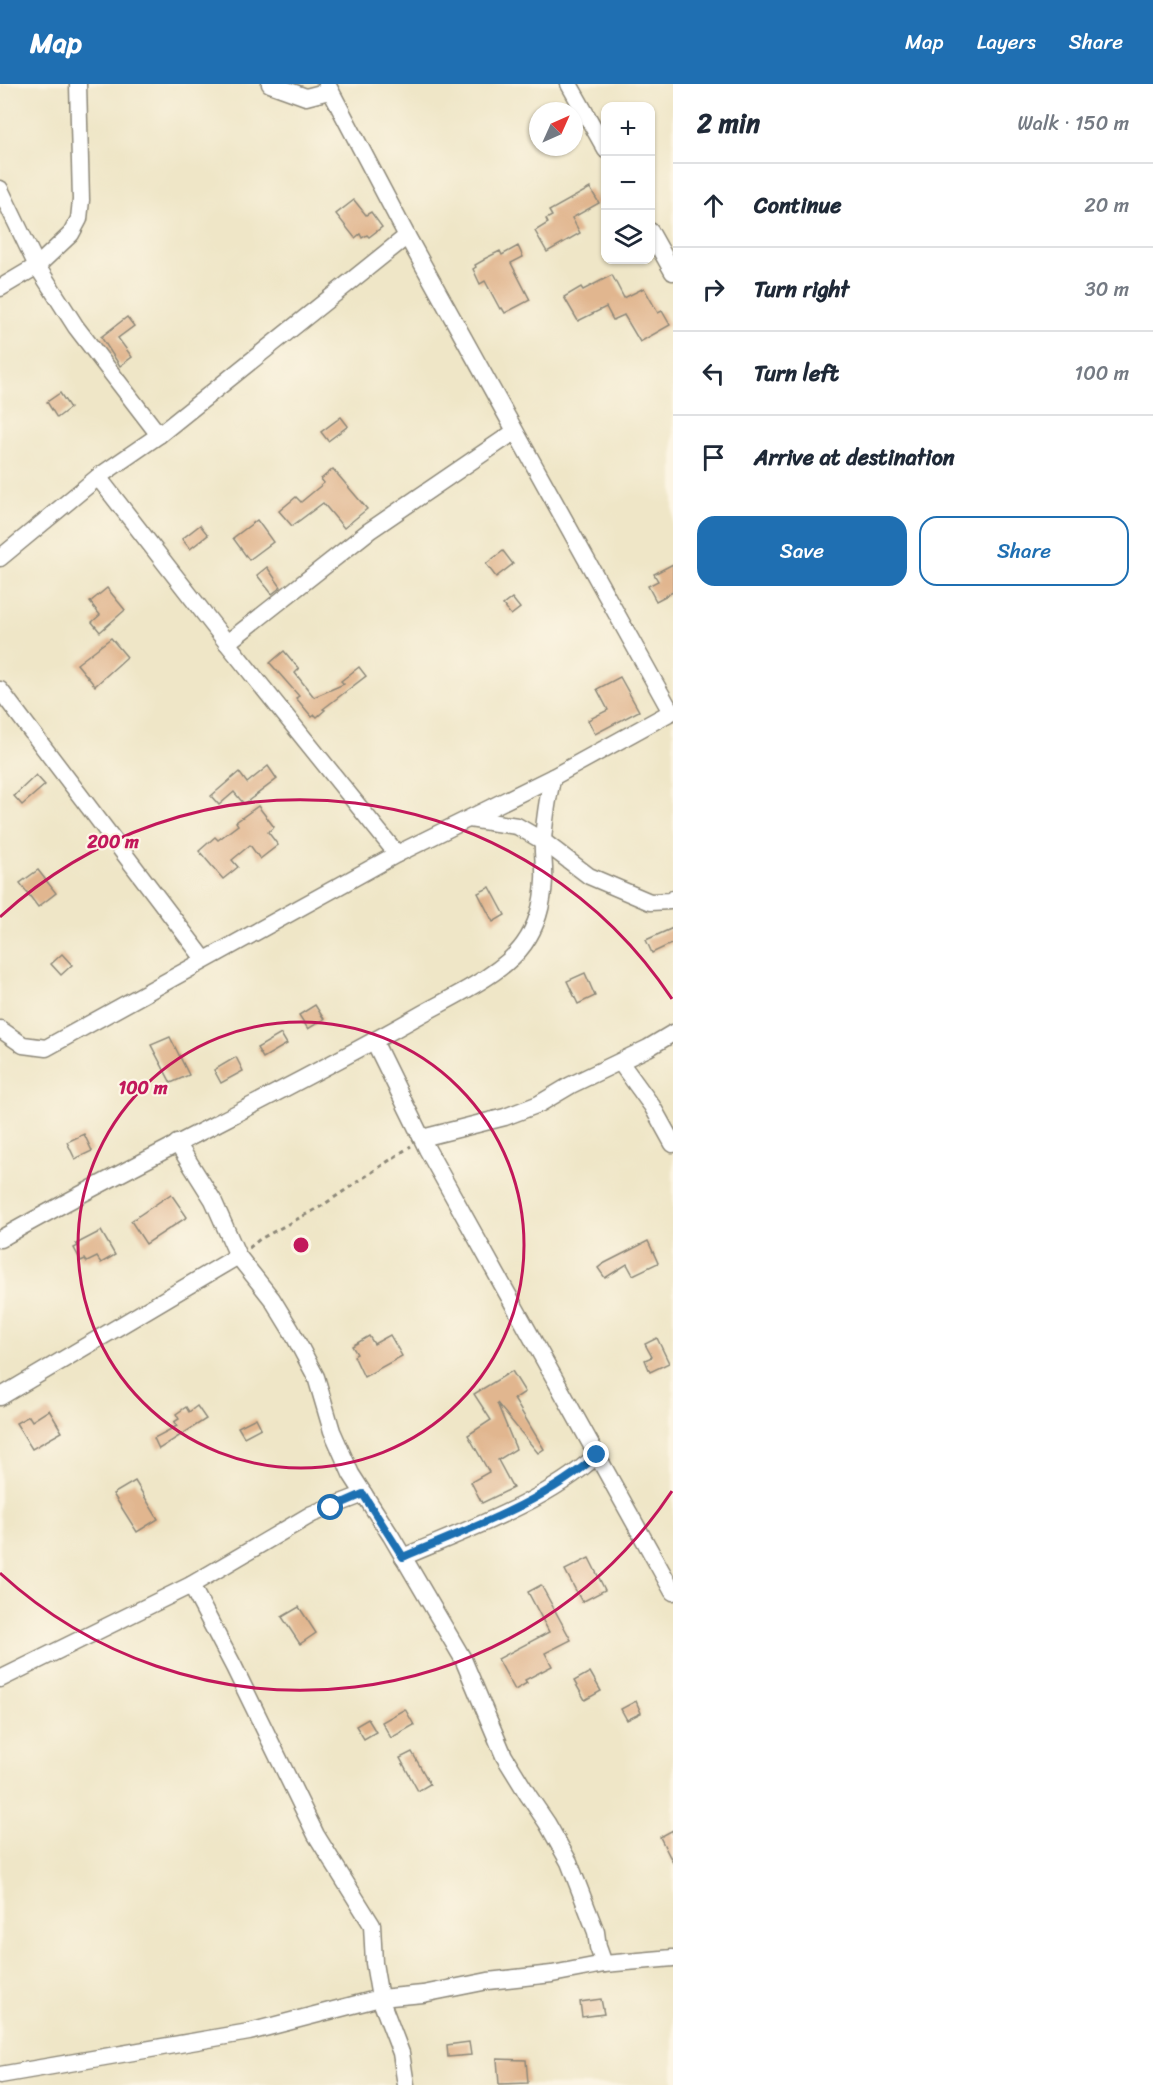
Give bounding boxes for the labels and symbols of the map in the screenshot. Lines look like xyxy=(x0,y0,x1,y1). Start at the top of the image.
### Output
north arrow xyxy=(529,102,583,156)
text: 200 m xyxy=(86,826,139,858)
text: 100 m xyxy=(119,1072,168,1104)
centre of rings xyxy=(291,1235,311,1255)
route end xyxy=(583,1441,609,1467)
route start xyxy=(317,1494,343,1520)

